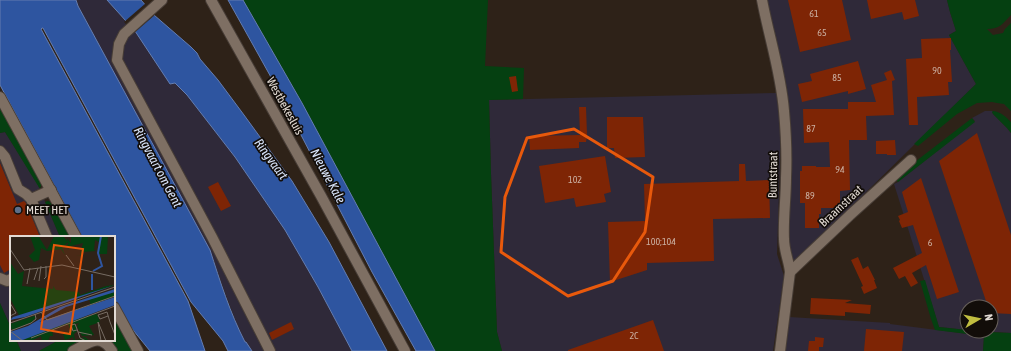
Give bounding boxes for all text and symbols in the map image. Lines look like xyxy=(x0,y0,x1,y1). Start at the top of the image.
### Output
house number: 61 xyxy=(809,8,819,19)
house number: 65 xyxy=(817,27,827,38)
house number: 90 xyxy=(932,65,942,76)
house number: 85 xyxy=(832,72,842,83)
street label: Westbekesluis xyxy=(264,75,306,137)
house number: 87 xyxy=(806,123,816,134)
water label: Ringvaart om Gent xyxy=(131,124,186,210)
water label: Ringvaart xyxy=(251,136,291,182)
water label: Nieuwe Kale xyxy=(307,146,349,206)
street label: Buntstraat xyxy=(766,151,780,198)
house number: 94 xyxy=(835,164,845,175)
house number: 102 xyxy=(568,174,582,185)
street label: Braamstraat xyxy=(816,182,866,230)
house number: 89 xyxy=(805,190,815,201)
place label: MEET HET xyxy=(26,203,69,217)
marker: MEET HET xyxy=(13,205,23,215)
inset map xyxy=(10,236,115,341)
house number: 100;104 xyxy=(646,236,676,247)
house number: 6 xyxy=(928,237,933,248)
north arrow xyxy=(959,299,999,339)
text: N xyxy=(982,313,995,322)
house number: 2C xyxy=(629,330,639,341)

